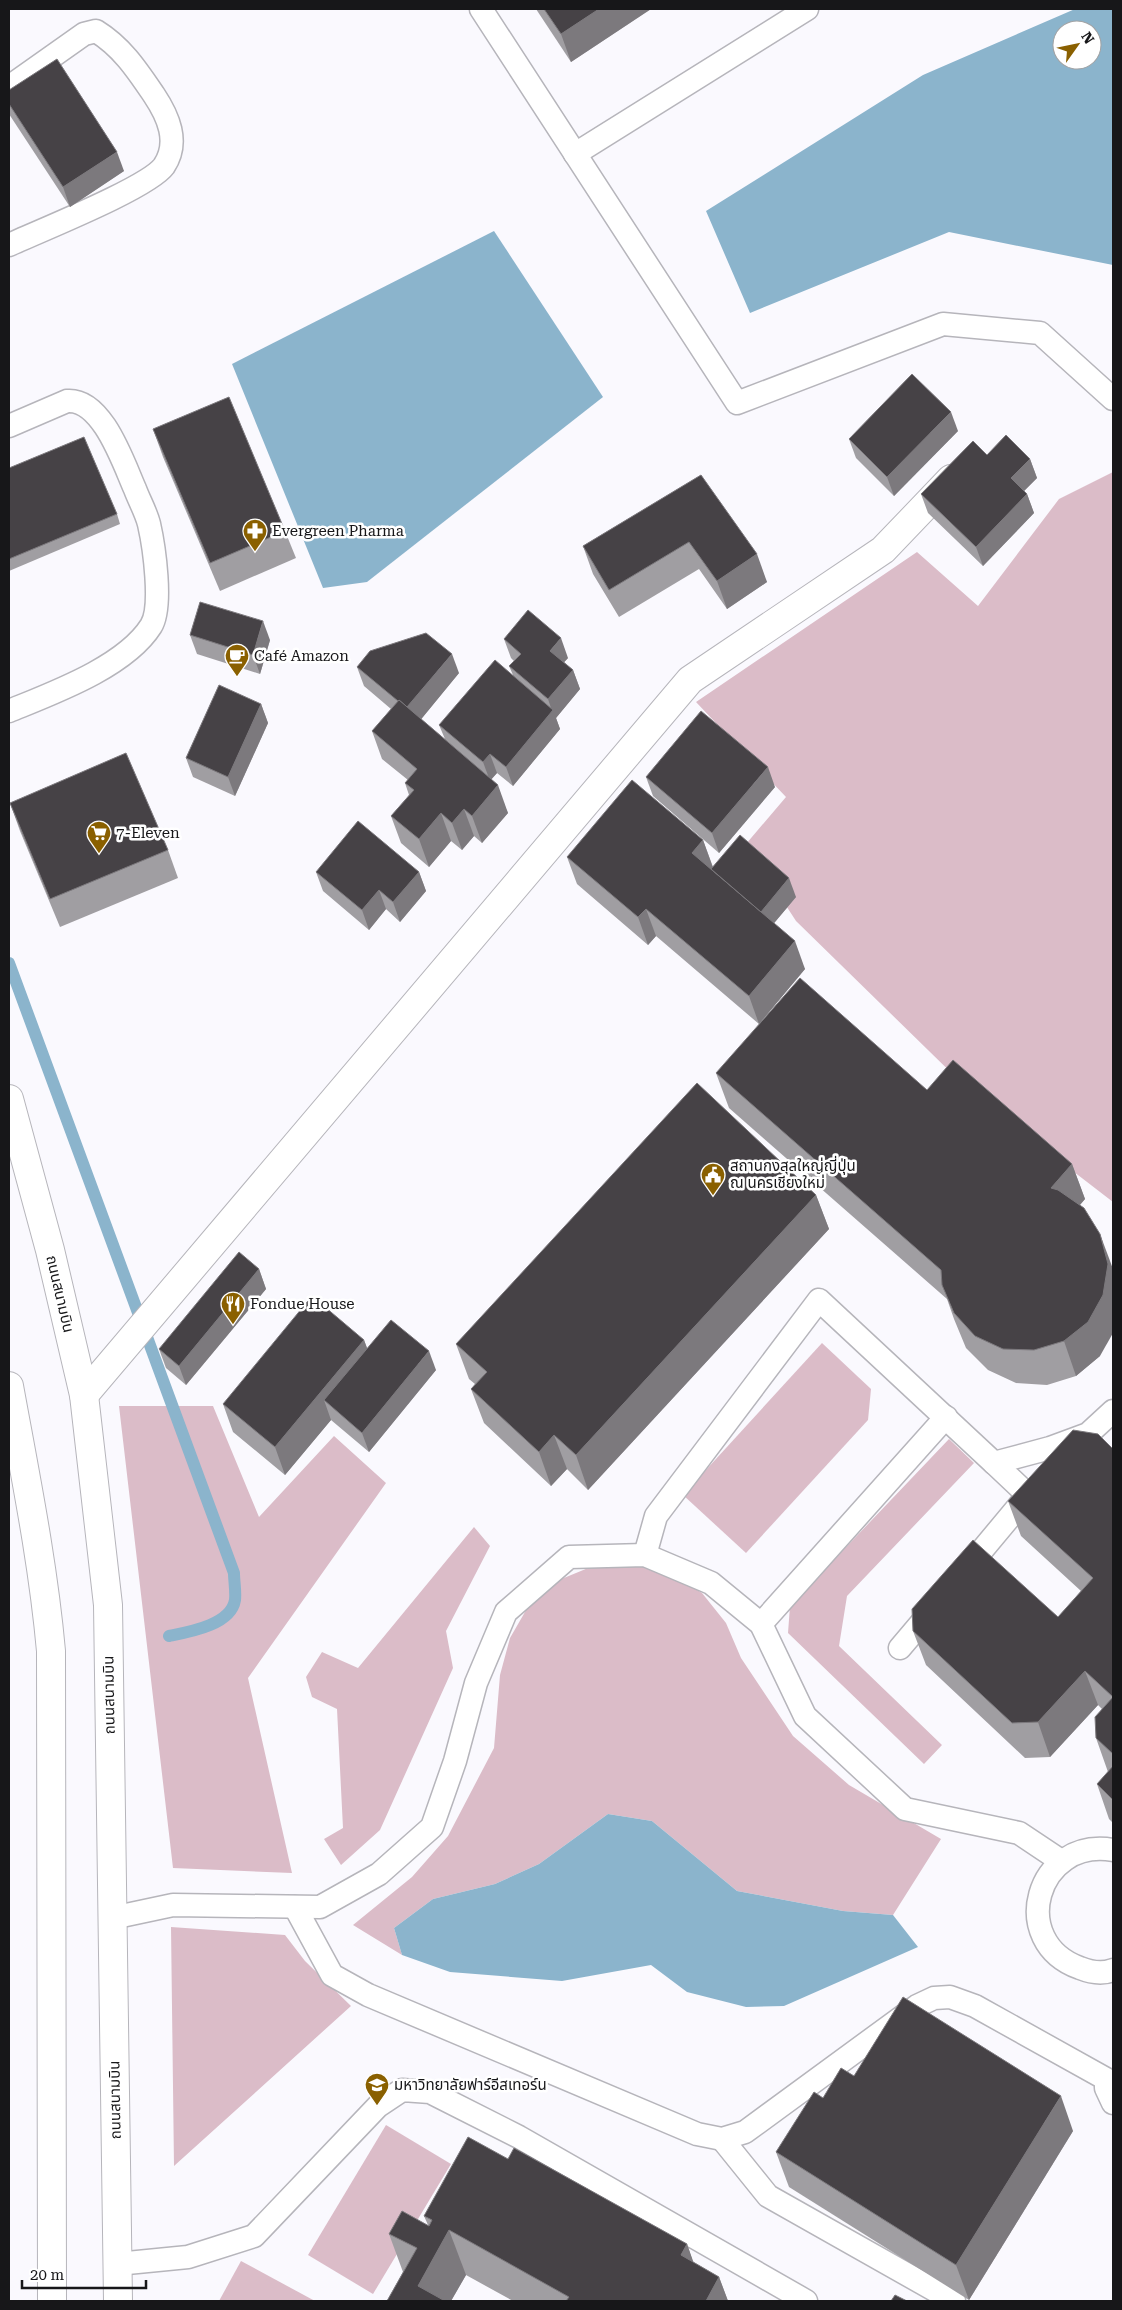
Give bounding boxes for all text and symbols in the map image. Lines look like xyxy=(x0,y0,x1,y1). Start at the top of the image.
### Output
north arrow xyxy=(1052,20,1102,70)
text: N xyxy=(1078,29,1098,47)
pharmacy icon: Evergreen Pharma xyxy=(242,518,268,552)
place label: Evergreen Pharma xyxy=(272,522,404,540)
cafe icon: Café Amazon xyxy=(224,643,250,677)
place label: Café Amazon xyxy=(254,647,349,665)
supermarket icon: 7-Eleven xyxy=(86,820,112,854)
place label: 7-Eleven xyxy=(116,824,180,842)
place label: สถานกงสุลใหญ่ญี่ปุ่น ณ นครเชียงใหม่ xyxy=(730,1155,856,1192)
public building icon: สถานกงสุลใหญ่ญี่ปุ่น ณ นครเชียงใหม่ xyxy=(700,1162,726,1196)
street label: ถนนสนามบิน xyxy=(42,1254,78,1334)
restaurant icon: Fondue House xyxy=(220,1291,246,1325)
place label: Fondue House xyxy=(250,1295,354,1313)
street label: ถนนสนามบิน xyxy=(99,1655,119,1735)
street label: ถนนสนามบิน xyxy=(105,2060,125,2140)
school or university icon: มหาวิทยาลัยฟาร์อีสเทอร์น xyxy=(364,2072,390,2106)
place label: มหาวิทยาลัยฟาร์อีสเทอร์น xyxy=(394,2076,547,2094)
scale bar xyxy=(22,2258,146,2290)
text: 20 m xyxy=(30,2266,65,2284)

